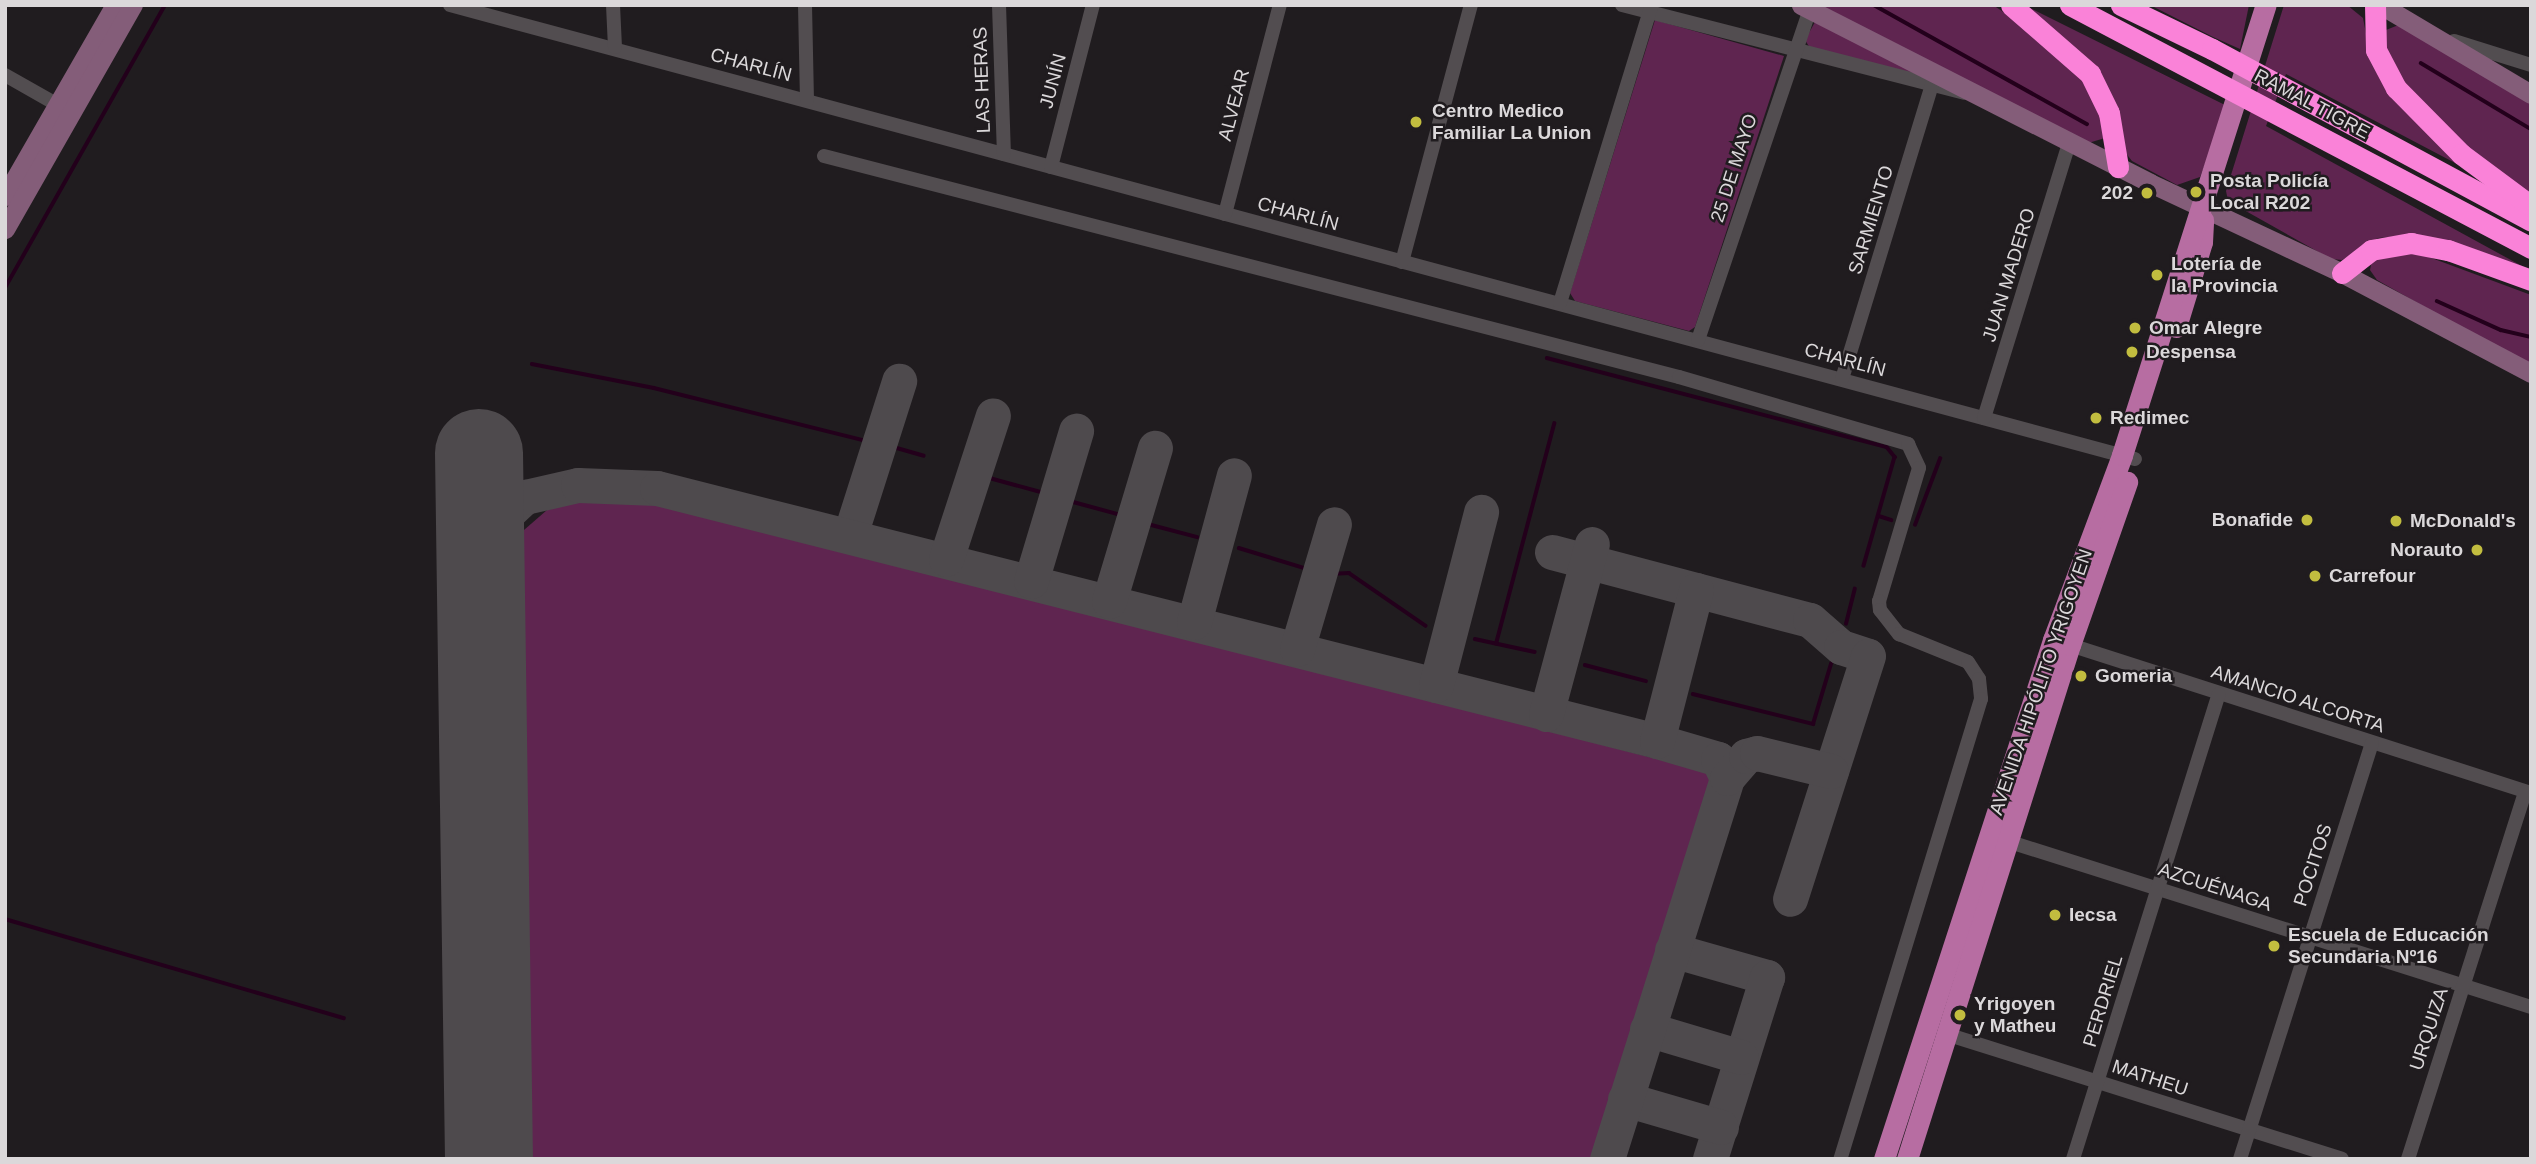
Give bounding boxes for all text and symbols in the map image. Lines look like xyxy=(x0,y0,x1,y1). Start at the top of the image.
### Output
street label: LAS HERAS xyxy=(969,26,995,134)
street label: CHARLÍN xyxy=(708,43,794,87)
street label: JUNÍN xyxy=(1035,51,1071,111)
street label: RAMAL TIGRE xyxy=(2250,64,2374,144)
street label: ALVEAR xyxy=(1213,67,1255,143)
place label: Centro Medico Familiar La Union xyxy=(1432,100,1591,144)
street label: 25 DE MAYO xyxy=(1706,111,1762,225)
marker: Centro Medico Familiar La Union xyxy=(1406,112,1426,132)
street label: SARMIENTO xyxy=(1844,163,1898,277)
place label: Posta Policía Local R202 xyxy=(2210,170,2328,214)
place label: 202 xyxy=(2101,182,2133,204)
marker: Posta Policía Local R202 xyxy=(2188,184,2204,200)
marker: 202 xyxy=(2139,185,2155,201)
street label: CHARLÍN xyxy=(1255,192,1341,236)
street label: JUAN MADERO xyxy=(1978,206,2040,344)
place label: Lotería de la Provincia xyxy=(2171,253,2278,297)
marker: Lotería de la Provincia xyxy=(2149,267,2165,283)
place label: Omar Alegre xyxy=(2149,317,2263,339)
marker: Omar Alegre xyxy=(2127,320,2143,336)
street label: CHARLÍN xyxy=(1802,338,1888,382)
place label: Despensa xyxy=(2146,341,2236,363)
marker: Despensa xyxy=(2124,344,2140,360)
place label: Redimec xyxy=(2110,407,2189,429)
marker: Redimec xyxy=(2088,410,2104,426)
place label: Bonafide xyxy=(2212,509,2293,531)
place label: McDonald's xyxy=(2410,510,2516,532)
marker: Bonafide xyxy=(2299,512,2315,528)
marker: McDonald's xyxy=(2388,513,2404,529)
place label: Norauto xyxy=(2390,539,2463,561)
marker: Norauto xyxy=(2469,542,2485,558)
street label: AVENIDA HIPÓLITO YRIGOYEN xyxy=(1984,545,2098,819)
place label: Carrefour xyxy=(2329,565,2416,587)
marker: Carrefour xyxy=(2307,568,2323,584)
street label: AMANCIO ALCORTA xyxy=(2208,660,2388,738)
place label: Gomeria xyxy=(2095,665,2172,687)
marker: Gomeria xyxy=(2073,668,2089,684)
street label: POCITOS xyxy=(2289,821,2337,909)
street label: AZCUÉNAGA xyxy=(2155,858,2275,916)
place label: Iecsa xyxy=(2069,904,2117,926)
marker: Iecsa xyxy=(2047,907,2063,923)
place label: Escuela de Educación Secundaria Nº16 xyxy=(2288,924,2489,968)
marker: Escuela de Educación Secundaria Nº16 xyxy=(2266,938,2282,954)
street label: PERDRIEL xyxy=(2078,952,2128,1050)
street label: URQUIZA xyxy=(2405,985,2453,1073)
place label: Yrigoyen y Matheu xyxy=(1974,993,2056,1037)
marker: Yrigoyen y Matheu xyxy=(1952,1007,1968,1023)
street label: MATHEU xyxy=(2109,1055,2191,1101)

